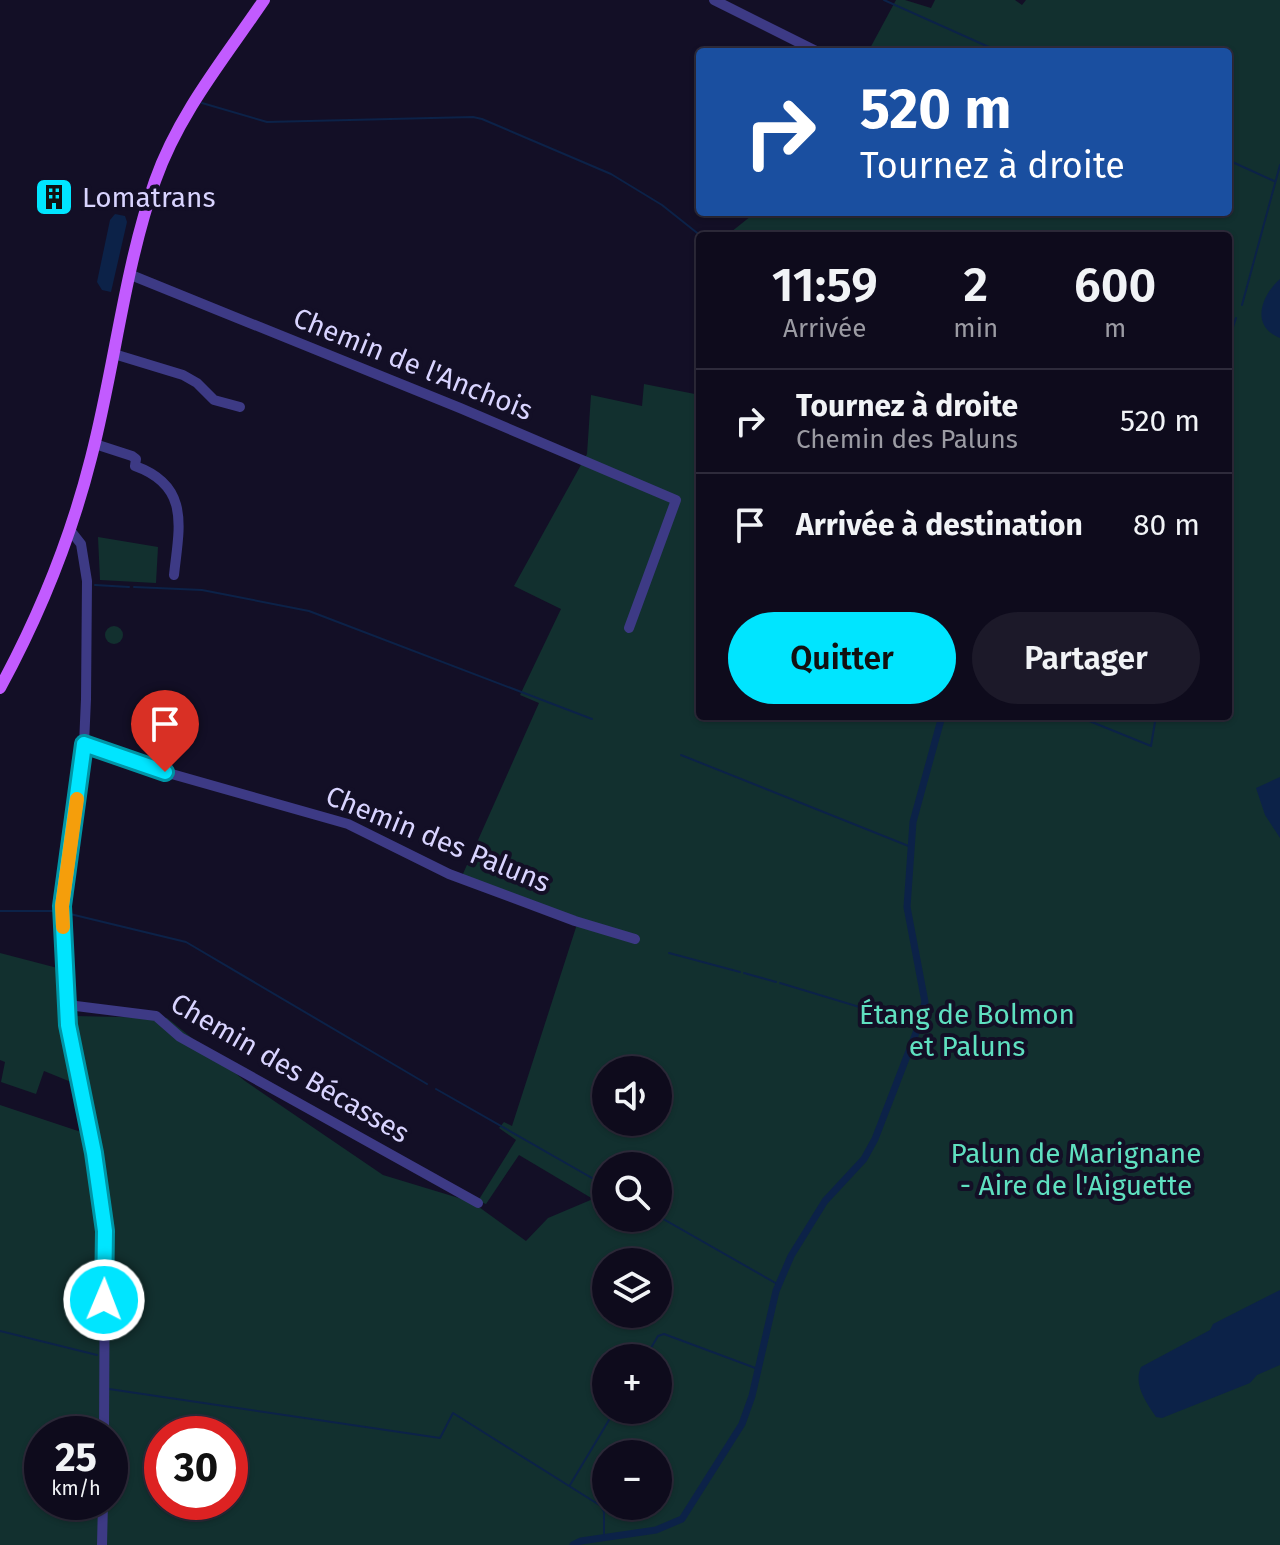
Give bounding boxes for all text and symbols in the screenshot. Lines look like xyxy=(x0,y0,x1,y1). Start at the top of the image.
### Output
text: 520 m xyxy=(860,76,1012,143)
icon: right xyxy=(728,80,832,184)
text: Tournez à droite xyxy=(860,144,1125,188)
building icon: Lomatrans xyxy=(33,176,75,218)
place label: Lomatrans xyxy=(82,181,215,214)
text: 11:59 xyxy=(772,256,878,314)
text: 2 xyxy=(964,256,988,314)
text: 600 xyxy=(1074,256,1156,314)
street label: Chemin de l'Anchois xyxy=(289,301,537,427)
text: Arrivée xyxy=(783,313,866,344)
text: min xyxy=(953,313,998,344)
text: m xyxy=(1104,313,1126,344)
text: Tournez à droite xyxy=(796,388,1018,424)
icon: right xyxy=(728,399,772,443)
text: 520 m xyxy=(1120,403,1200,439)
text: Chemin des Paluns xyxy=(796,424,1018,455)
icon: arrive xyxy=(728,503,772,547)
text: Arrivée à destination xyxy=(796,507,1083,543)
text: 80 m xyxy=(1133,507,1200,543)
button: Quitter xyxy=(728,612,956,704)
button: Partager xyxy=(972,612,1200,704)
pin xyxy=(131,690,199,772)
icon: arrive xyxy=(143,702,187,746)
street label: Chemin des Paluns xyxy=(321,779,555,899)
street label: Chemin des Bécasses xyxy=(165,986,415,1150)
park label: Étang de Bolmon et Paluns xyxy=(859,998,1075,1063)
map controls xyxy=(592,1056,672,1520)
button: sound xyxy=(592,1056,672,1136)
park label: Palun de Marignane - Aire de l'Aiguette xyxy=(950,1137,1202,1202)
button: search xyxy=(592,1152,672,1232)
button: layers xyxy=(592,1248,672,1328)
position arrow xyxy=(62,1258,146,1342)
button: + xyxy=(592,1344,672,1424)
speed limit sign: 30 xyxy=(144,1416,248,1520)
text: 25 xyxy=(55,1434,97,1482)
button: − xyxy=(592,1440,672,1520)
text: km/h xyxy=(51,1476,101,1500)

